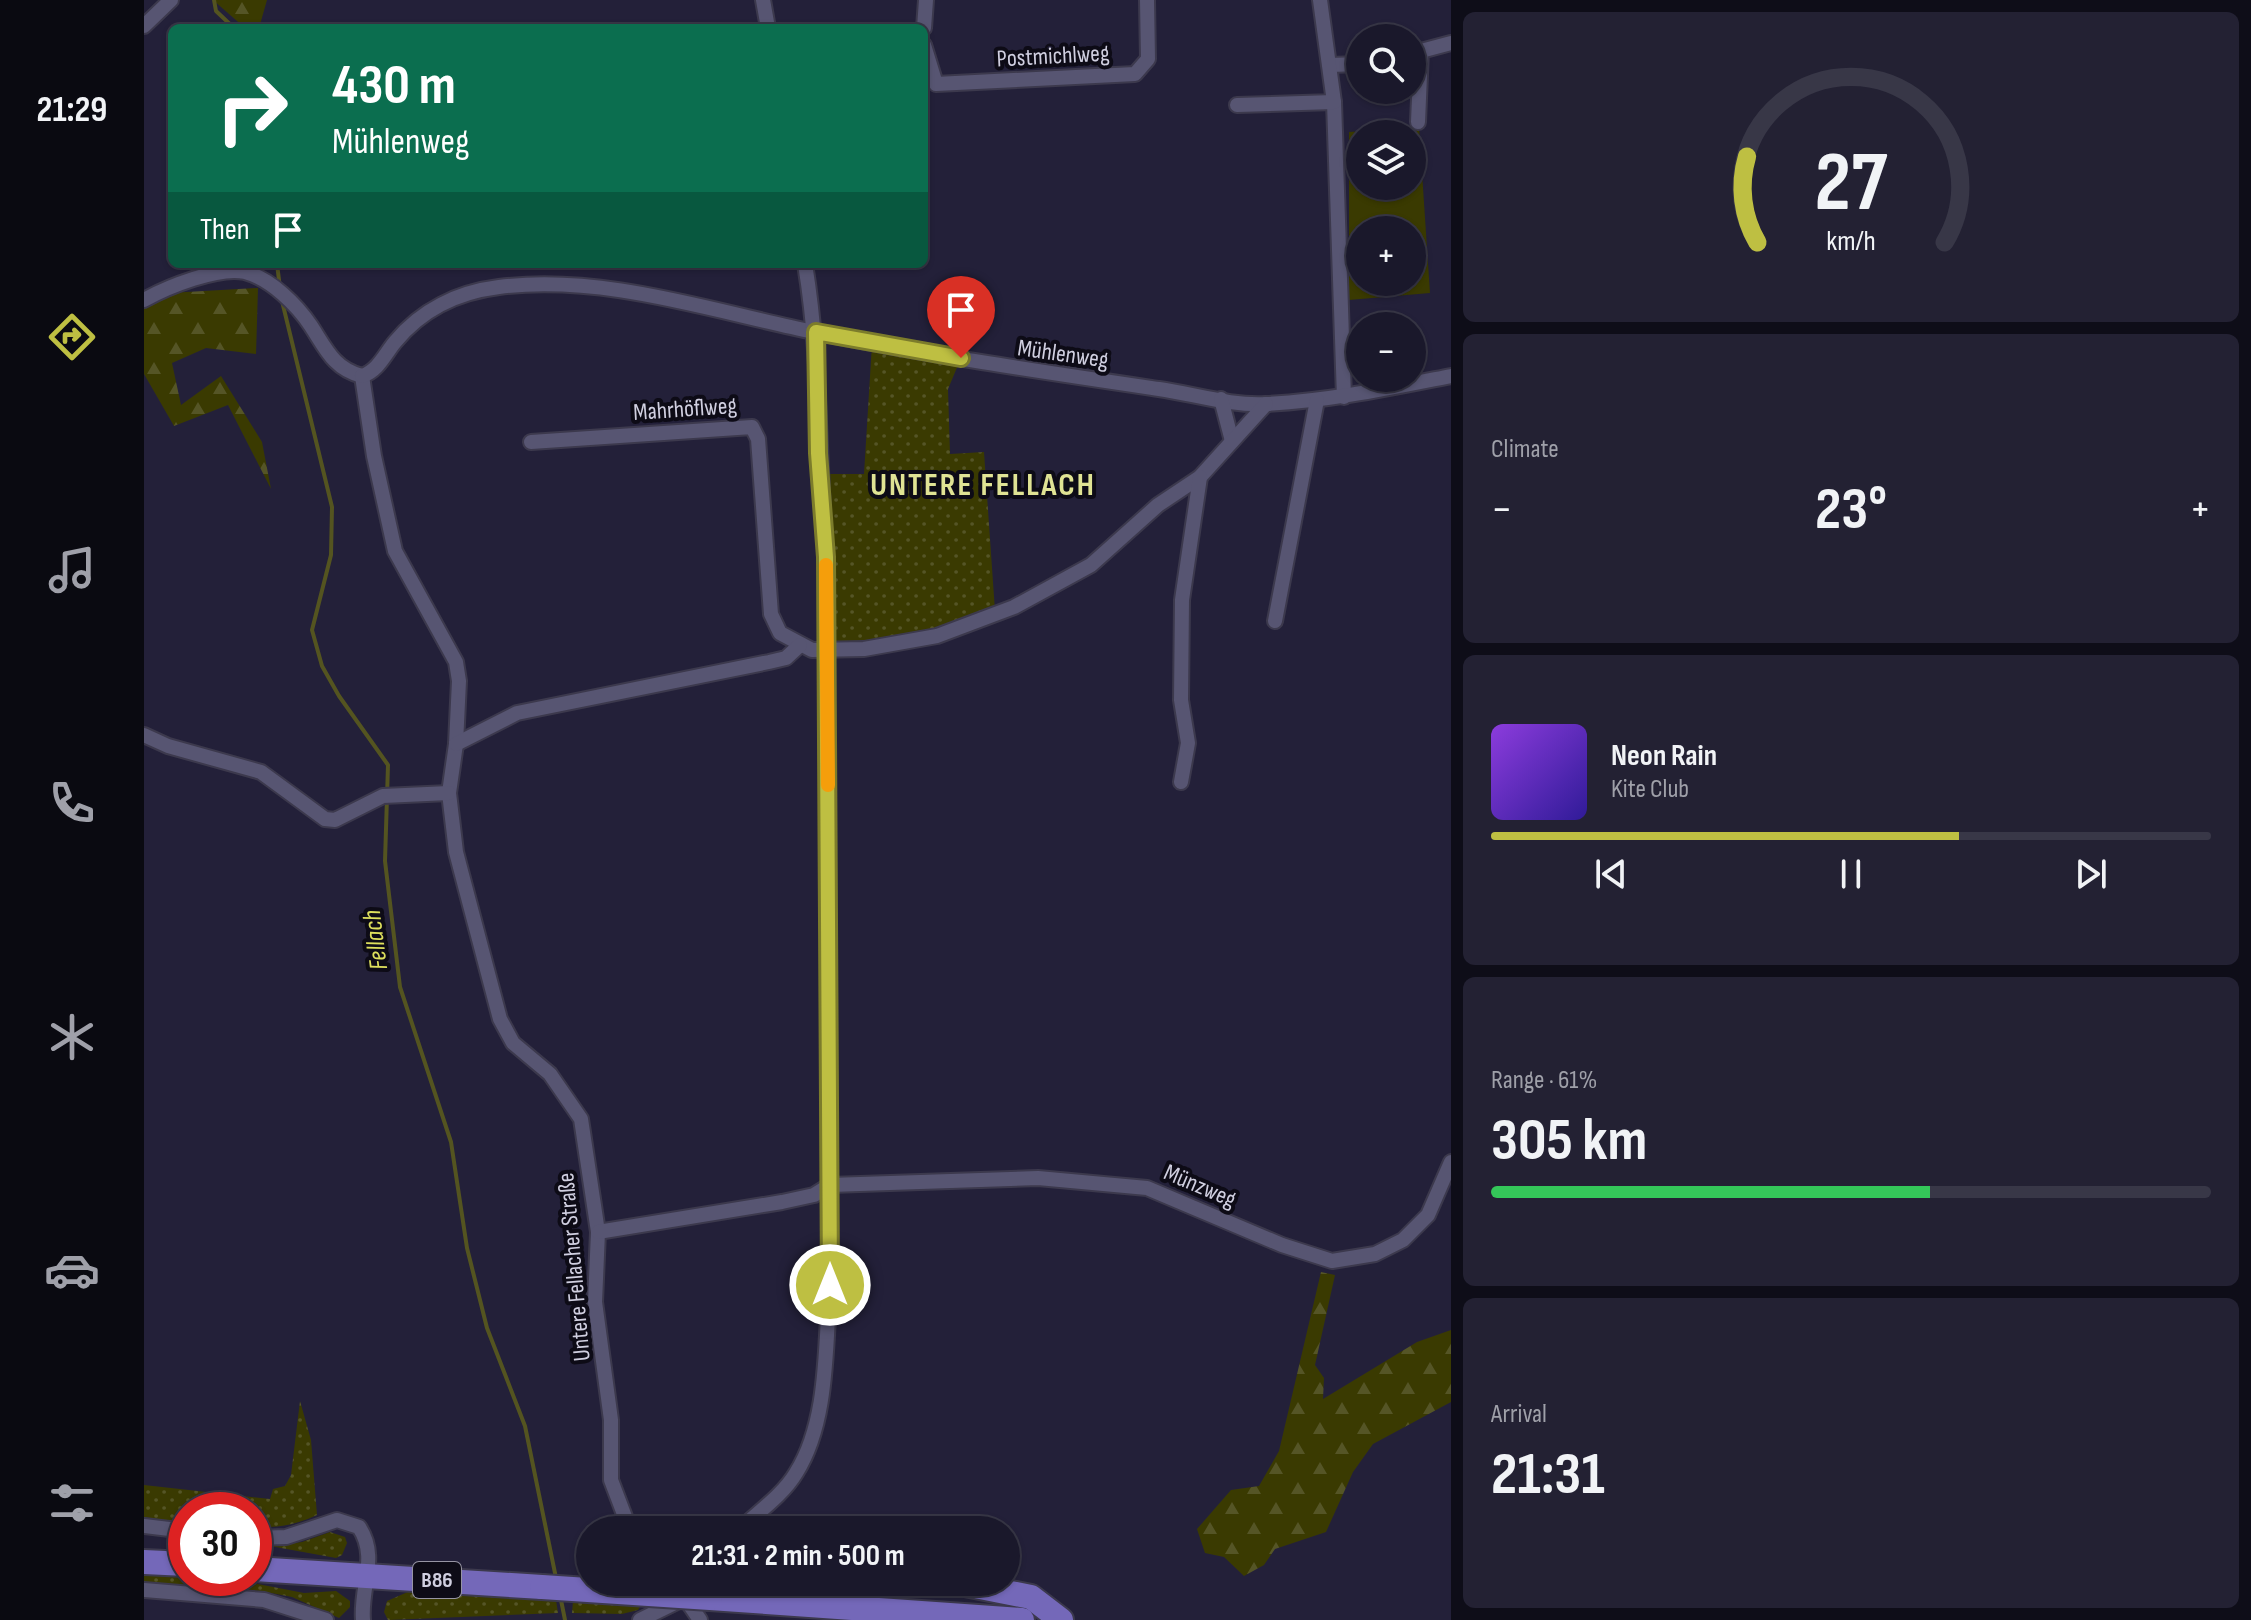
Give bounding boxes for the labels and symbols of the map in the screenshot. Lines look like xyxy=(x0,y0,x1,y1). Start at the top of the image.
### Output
street label: Postmichlweg xyxy=(996,39,1110,73)
pin xyxy=(927,276,995,358)
street label: Mühlenweg xyxy=(1016,333,1110,375)
street label: Mahrhöflweg xyxy=(632,391,738,427)
district label: UNTERE FELLACH xyxy=(870,466,1096,505)
water label: Fellach xyxy=(357,908,395,972)
street label: Münzweg xyxy=(1159,1158,1241,1214)
street label: Untere Fellacher Straße xyxy=(551,1172,597,1362)
position arrow xyxy=(788,1243,872,1327)
speed limit sign: 30 xyxy=(168,1492,272,1596)
road number: B86 xyxy=(413,1562,461,1598)

